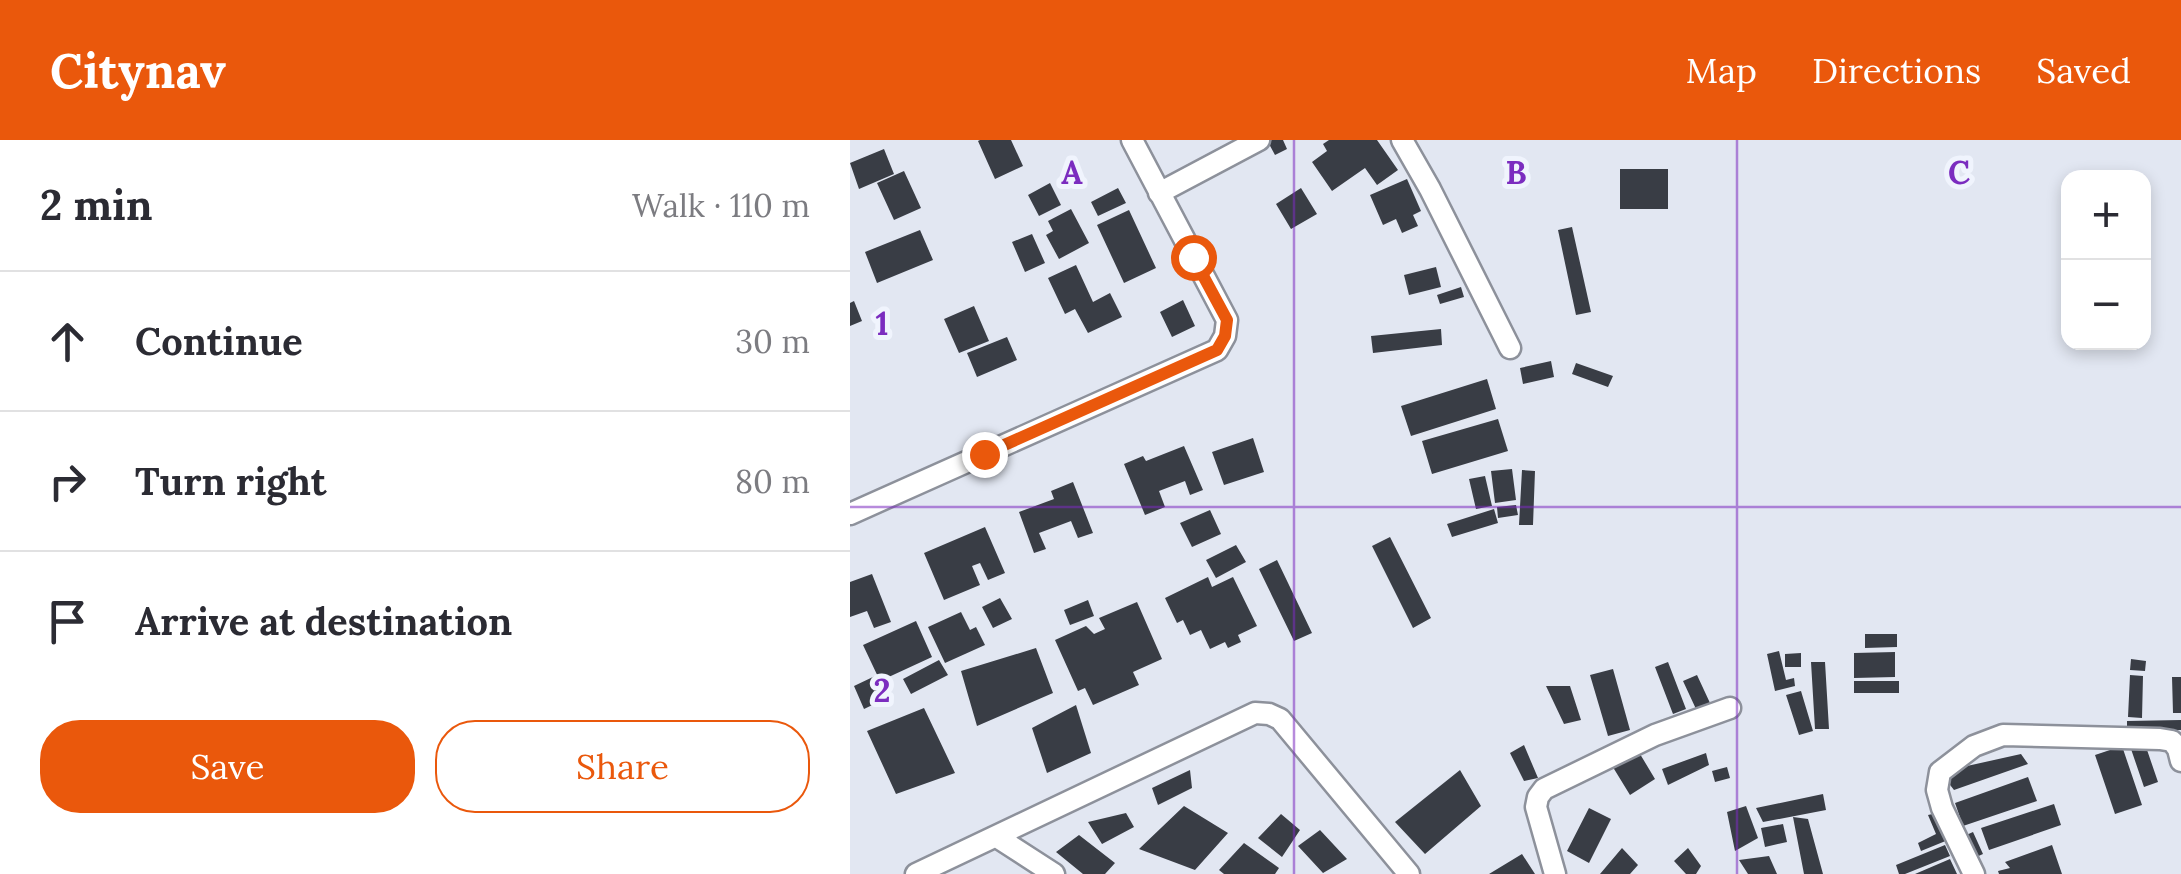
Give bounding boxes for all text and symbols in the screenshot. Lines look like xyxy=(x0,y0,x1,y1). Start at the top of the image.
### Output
text: Citynav xyxy=(50,40,226,101)
text: Map xyxy=(1686,48,1757,93)
text: Directions xyxy=(1812,48,1981,93)
text: Saved xyxy=(2036,48,2131,93)
text: A xyxy=(1061,152,1083,193)
text: B xyxy=(1505,152,1527,193)
text: C xyxy=(1948,152,1970,193)
map controls xyxy=(2061,170,2151,350)
button: + xyxy=(2061,170,2151,260)
text: 2 min xyxy=(40,178,153,232)
text: Walk · 110 m xyxy=(632,185,810,226)
route start xyxy=(1171,235,1217,281)
button: − xyxy=(2061,260,2151,350)
text: 1 xyxy=(876,303,889,344)
icon: ahead xyxy=(40,314,95,369)
text: Continue xyxy=(135,317,303,365)
text: 30 m xyxy=(735,321,810,362)
route end xyxy=(962,432,1008,478)
icon: right xyxy=(40,454,95,509)
text: Turn right xyxy=(135,457,326,505)
text: 80 m xyxy=(735,461,810,502)
icon: arrive xyxy=(40,594,95,649)
text: Arrive at destination xyxy=(135,597,512,645)
text: 2 xyxy=(873,670,891,711)
button: Save xyxy=(40,720,415,813)
button: Share xyxy=(435,720,810,813)

